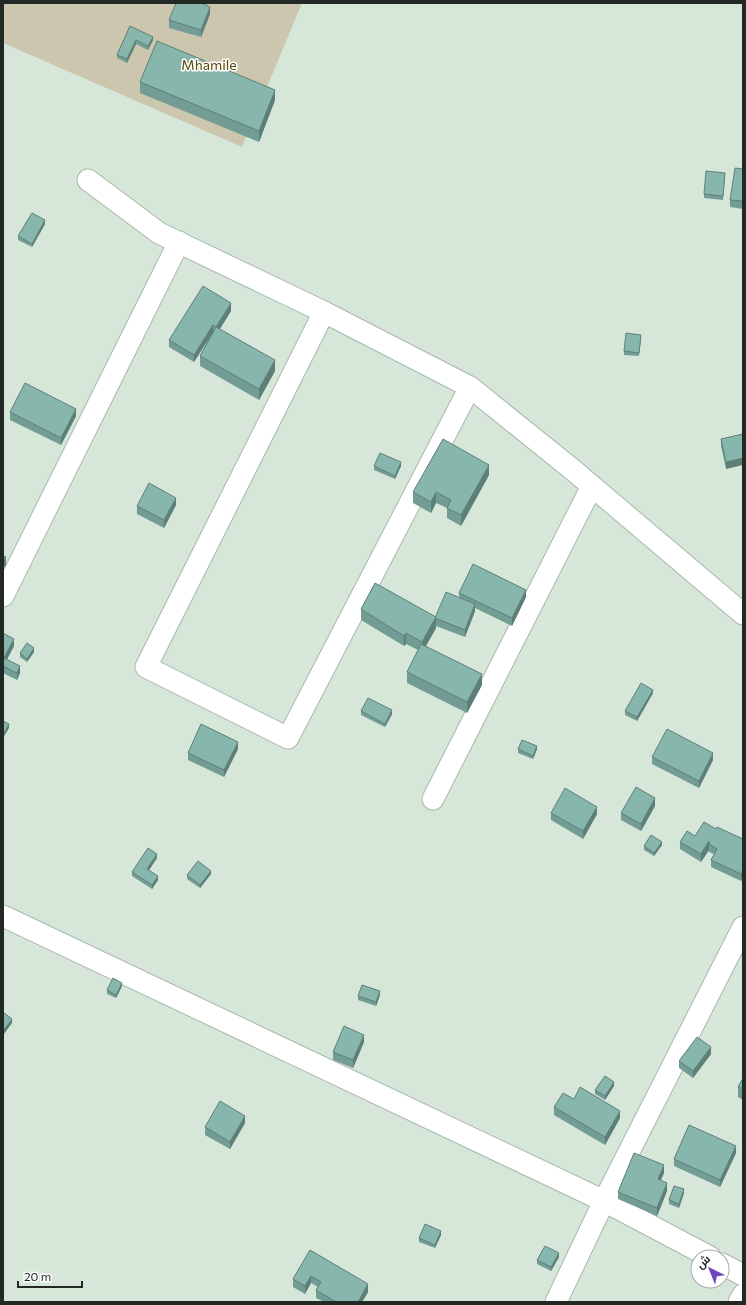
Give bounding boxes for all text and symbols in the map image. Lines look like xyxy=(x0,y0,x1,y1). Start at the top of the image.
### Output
park label: Mhamile xyxy=(181,56,237,73)
north arrow xyxy=(690,1249,730,1289)
text: ش xyxy=(693,1252,713,1272)
scale bar xyxy=(18,1263,82,1289)
text: 20 m xyxy=(24,1269,51,1283)

